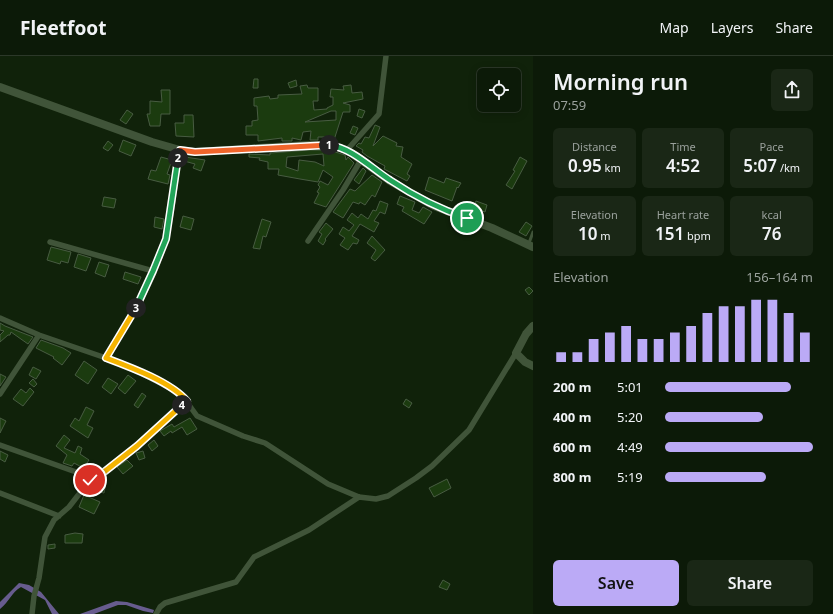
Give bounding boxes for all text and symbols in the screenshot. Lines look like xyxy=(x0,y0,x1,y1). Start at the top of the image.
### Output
text: Fleetfoot xyxy=(20,15,106,41)
text: Map xyxy=(660,18,689,37)
text: Layers xyxy=(711,18,753,37)
text: Share xyxy=(775,18,813,37)
text: Morning run xyxy=(553,66,688,96)
map controls xyxy=(477,68,521,112)
button: locate xyxy=(477,68,521,112)
button: share xyxy=(771,69,813,111)
text: 07:59 xyxy=(553,96,586,114)
pin: 1 xyxy=(319,135,339,155)
text: 1 xyxy=(326,137,332,152)
text: Distance xyxy=(572,139,617,154)
text: Time xyxy=(670,139,696,154)
text: Pace xyxy=(760,139,784,154)
pin: 2 xyxy=(168,148,188,168)
text: 2 xyxy=(175,150,181,165)
text: 0.95 xyxy=(568,154,602,177)
text: 4:52 xyxy=(666,154,700,177)
text: 5:07 xyxy=(743,154,777,177)
text: km xyxy=(602,160,621,175)
text: /km xyxy=(777,160,800,175)
pin xyxy=(450,201,484,235)
icon: arrive xyxy=(456,207,478,229)
text: Elevation xyxy=(571,207,618,222)
text: Heart rate xyxy=(657,207,709,222)
text: kcal xyxy=(762,207,782,222)
text: 10 xyxy=(578,222,597,245)
text: 151 xyxy=(655,222,684,245)
text: 76 xyxy=(762,222,781,245)
text: m xyxy=(597,228,611,243)
text: bpm xyxy=(684,228,711,243)
text: Elevation xyxy=(553,268,609,286)
text: 156–164 m xyxy=(746,268,813,286)
pin: 3 xyxy=(126,298,146,318)
text: 3 xyxy=(133,300,139,315)
text: 200 m xyxy=(553,378,591,396)
text: 5:01 xyxy=(617,378,643,396)
pin: 4 xyxy=(172,395,192,415)
text: 4 xyxy=(179,397,185,412)
text: 400 m xyxy=(553,408,591,426)
text: 5:20 xyxy=(617,408,643,426)
text: 600 m xyxy=(553,438,591,456)
text: 4:49 xyxy=(617,438,643,456)
pin xyxy=(73,463,107,497)
text: 800 m xyxy=(553,468,591,486)
text: 5:19 xyxy=(617,468,643,486)
icon: check xyxy=(79,469,101,491)
button: Save xyxy=(553,560,679,606)
button: Share xyxy=(687,560,813,606)

